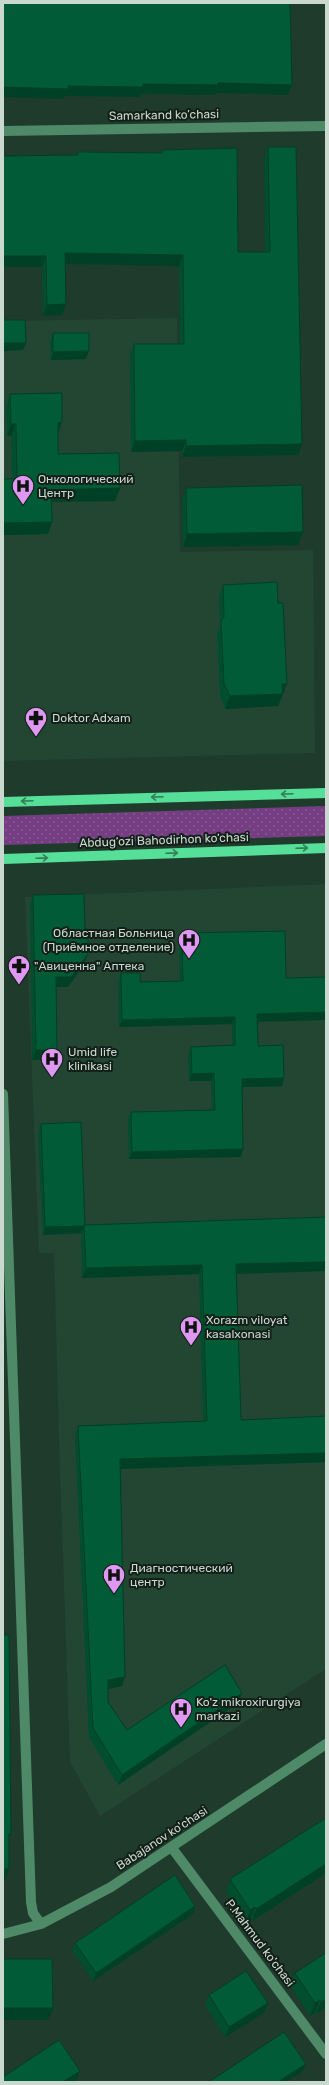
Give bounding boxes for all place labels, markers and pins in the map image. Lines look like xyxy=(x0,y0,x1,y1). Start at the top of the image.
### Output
place label: Онкологический Центр xyxy=(38,472,134,500)
hospital icon: Онкологический Центр xyxy=(10,473,36,506)
pharmacy icon: Doktor Adxam xyxy=(23,705,49,738)
place label: Doktor Adxam xyxy=(52,711,131,725)
place label: Областная Больница (Приёмное отделение) xyxy=(43,926,174,954)
hospital icon: Областная Больница (Приёмное отделение) xyxy=(176,927,202,960)
pharmacy icon: "Авиценна" Аптека xyxy=(6,953,32,986)
place label: "Авиценна" Аптека xyxy=(34,959,144,973)
place label: Umid life klinikasi xyxy=(68,1045,117,1073)
hospital icon: Umid life klinikasi xyxy=(39,1046,65,1079)
place label: Xorazm viloyat kasalxonasi xyxy=(206,1313,288,1341)
hospital icon: Xorazm viloyat kasalxonasi xyxy=(178,1314,204,1347)
place label: Диагностический центр xyxy=(130,1561,233,1589)
hospital icon: Диагностический центр xyxy=(101,1562,127,1595)
place label: Ko'z mikroxirurgiya markazi xyxy=(196,1695,301,1723)
hospital icon: Ko'z mikroxirurgiya markazi xyxy=(168,1696,194,1729)

